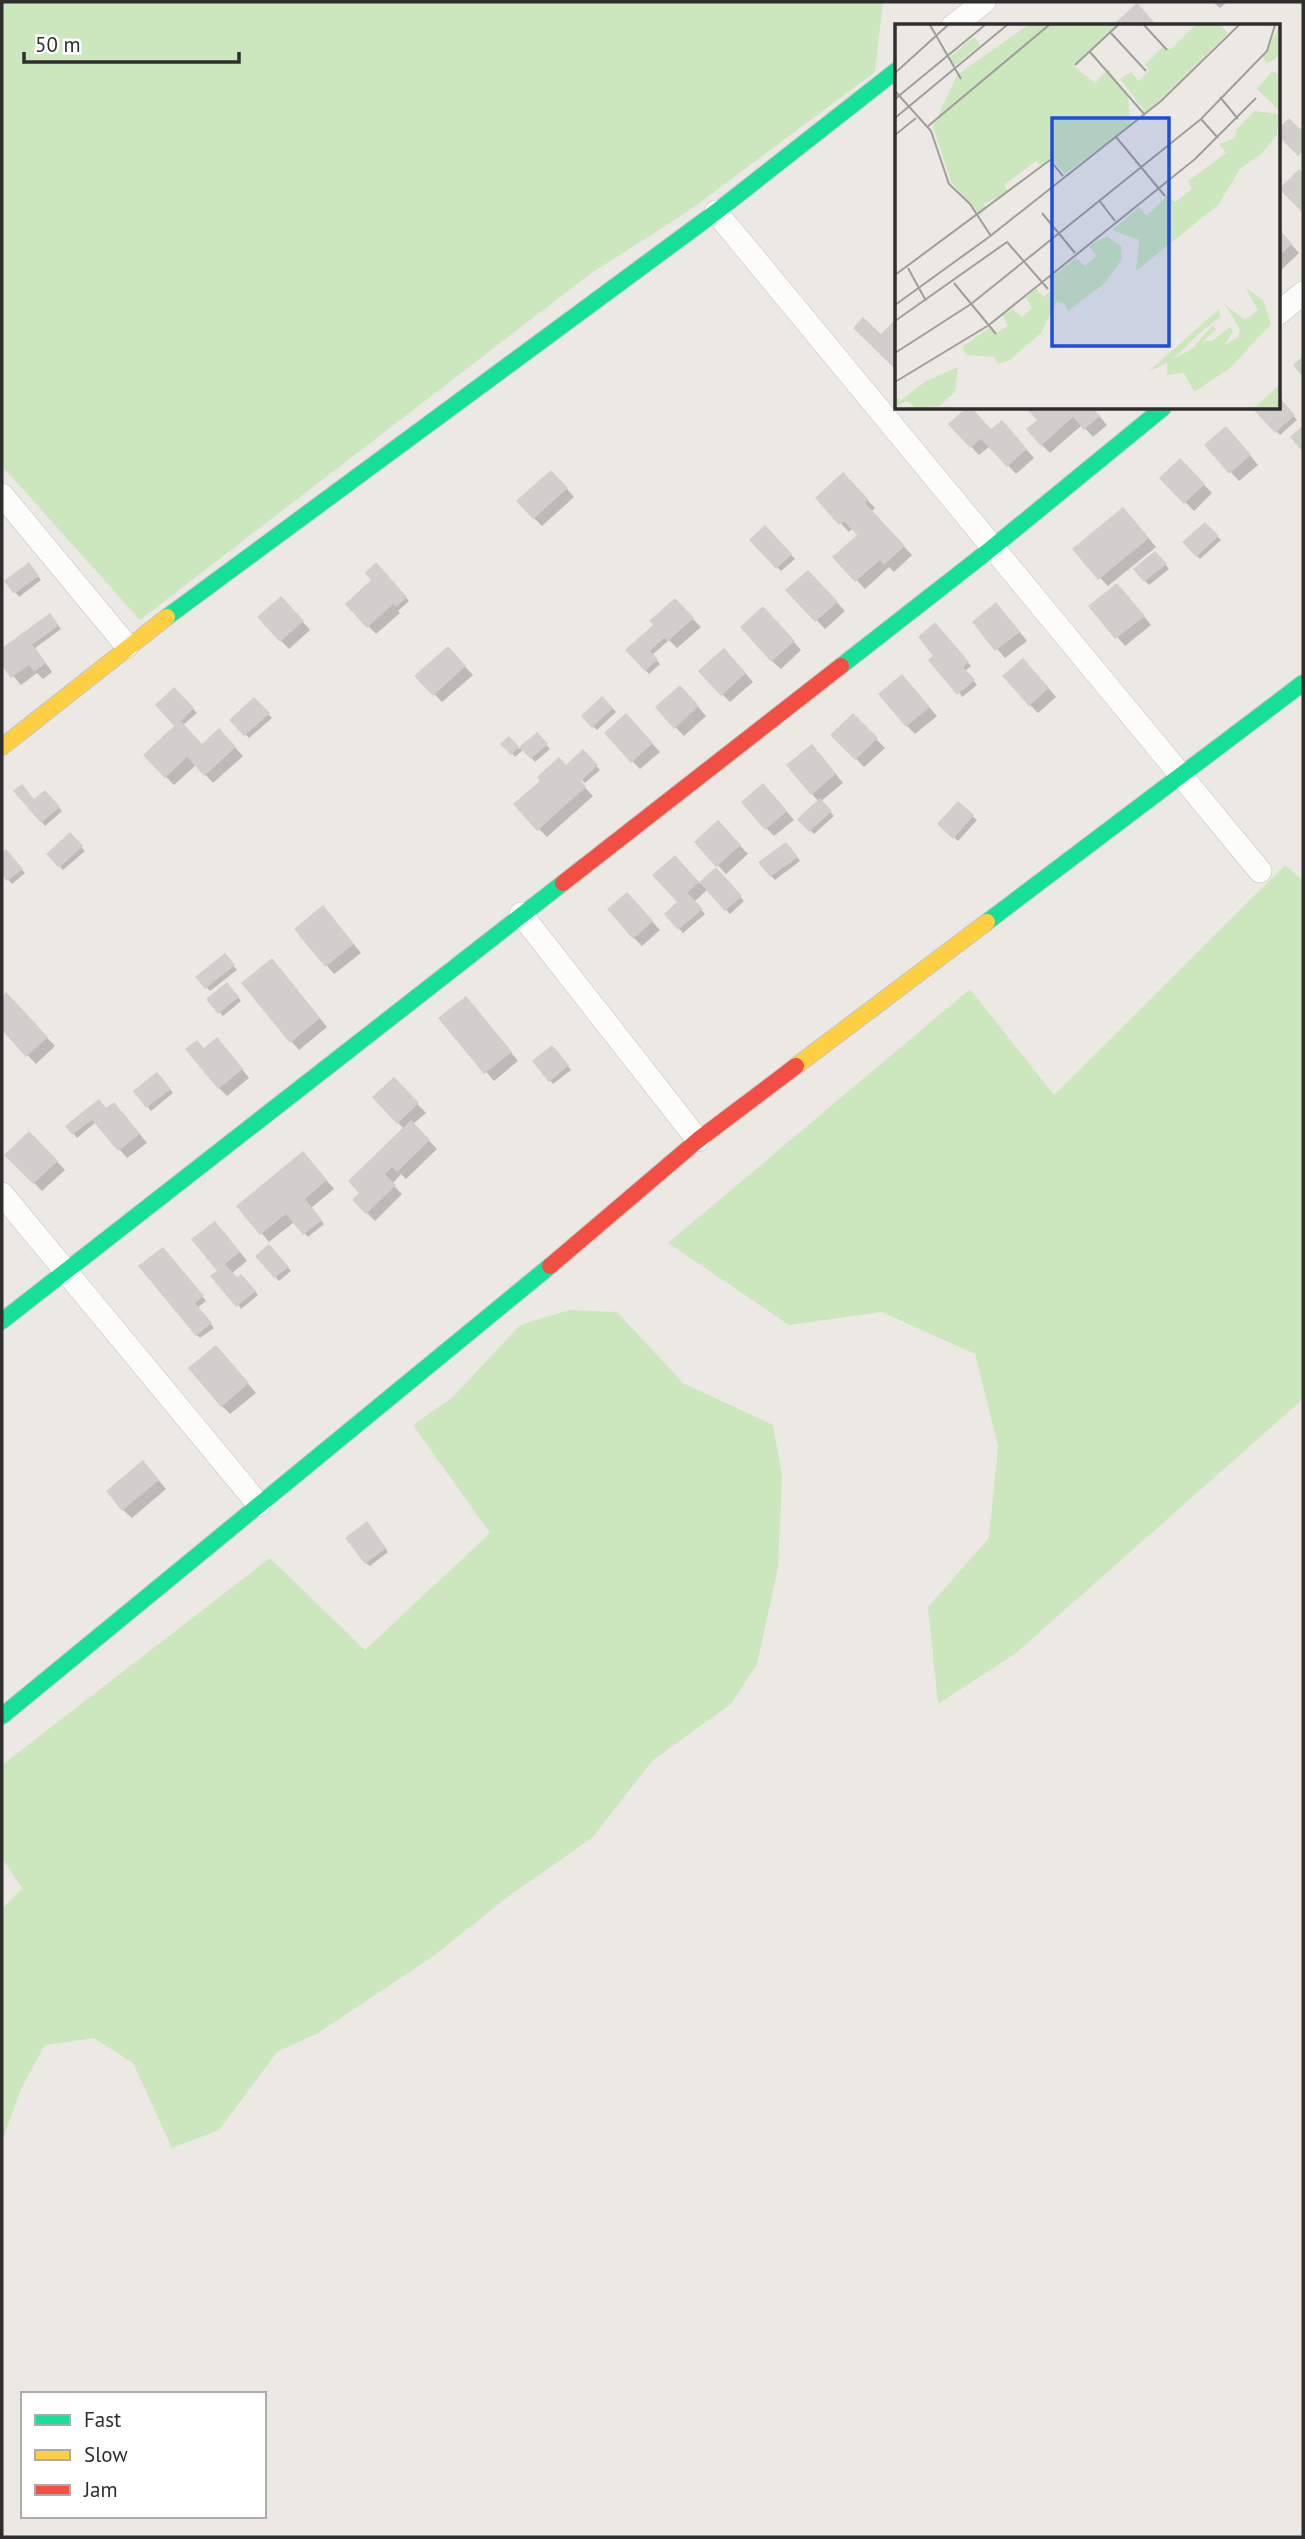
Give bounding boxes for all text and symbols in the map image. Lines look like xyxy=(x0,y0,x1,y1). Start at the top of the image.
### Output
scale bar xyxy=(24,21,240,65)
inset map xyxy=(895,24,1280,410)
text: 50 m xyxy=(35,31,81,58)
legend xyxy=(21,2392,266,2518)
text: Fast xyxy=(84,2406,121,2433)
text: Slow xyxy=(84,2441,128,2468)
text: Jam xyxy=(83,2476,118,2503)

